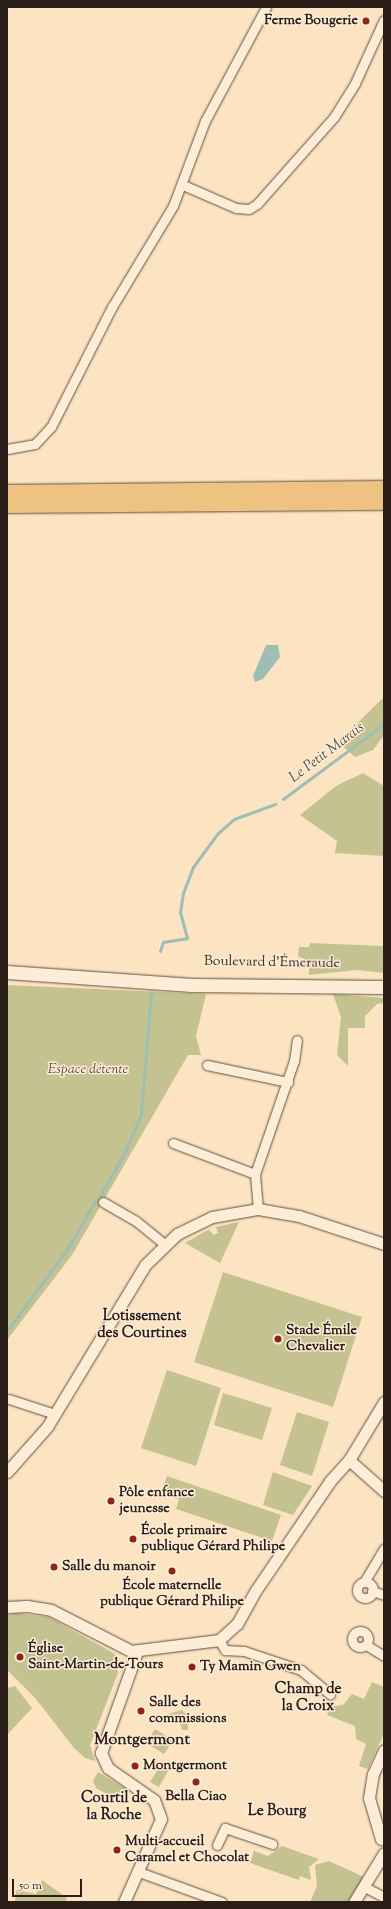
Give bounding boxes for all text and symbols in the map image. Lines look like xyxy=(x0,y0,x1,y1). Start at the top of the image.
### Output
place label: Ferme Bougerie xyxy=(264,13,358,29)
marker: Ferme Bougerie xyxy=(361,16,371,26)
water label: Le Petit Marais xyxy=(286,719,368,787)
street label: Boulevard d'Émeraude xyxy=(204,953,340,973)
park label: Espace détente xyxy=(48,1062,128,1078)
district label: Lotissement des Courtines xyxy=(97,1307,187,1342)
place label: Stade Émile Chevalier xyxy=(286,1323,357,1356)
marker: Stade Émile Chevalier xyxy=(273,1334,283,1344)
place label: Pôle enfance jeunesse xyxy=(119,1485,194,1518)
marker: Pôle enfance jeunesse xyxy=(106,1496,116,1506)
place label: École primaire publique Gérard Philipe xyxy=(141,1523,285,1556)
marker: École primaire publique Gérard Philipe xyxy=(128,1534,138,1544)
place label: Salle du manoir xyxy=(62,1559,156,1575)
marker: Salle du manoir xyxy=(49,1562,59,1572)
marker: École maternelle publique Gérard Philipe xyxy=(167,1566,177,1576)
place label: École maternelle publique Gérard Philipe xyxy=(100,1578,244,1610)
place label: Église Saint-Martin-de-Tours xyxy=(28,1641,163,1674)
marker: Église Saint-Martin-de-Tours xyxy=(15,1652,25,1662)
place label: Ty Mamin Gwen xyxy=(200,1659,301,1675)
marker: Ty Mamin Gwen xyxy=(187,1662,197,1672)
district label: Champ de la Croix xyxy=(275,1680,341,1715)
place label: Salle des commissions xyxy=(149,1695,226,1728)
marker: Salle des commissions xyxy=(136,1706,146,1716)
district label: Montgermont xyxy=(94,1731,190,1751)
place label: Montgermont xyxy=(143,1758,227,1774)
marker: Montgermont xyxy=(130,1761,140,1771)
marker: Bella Ciao xyxy=(191,1777,201,1787)
district label: Courtil de la Roche xyxy=(81,1789,147,1824)
place label: Bella Ciao xyxy=(165,1789,227,1805)
district label: Le Bourg xyxy=(248,1803,306,1821)
place label: Multi-accueil Caramel et Chocolat xyxy=(125,1834,249,1866)
marker: Multi-accueil Caramel et Chocolat xyxy=(112,1845,122,1855)
scale bar xyxy=(14,1871,84,1897)
text: 50 m xyxy=(19,1877,42,1895)

